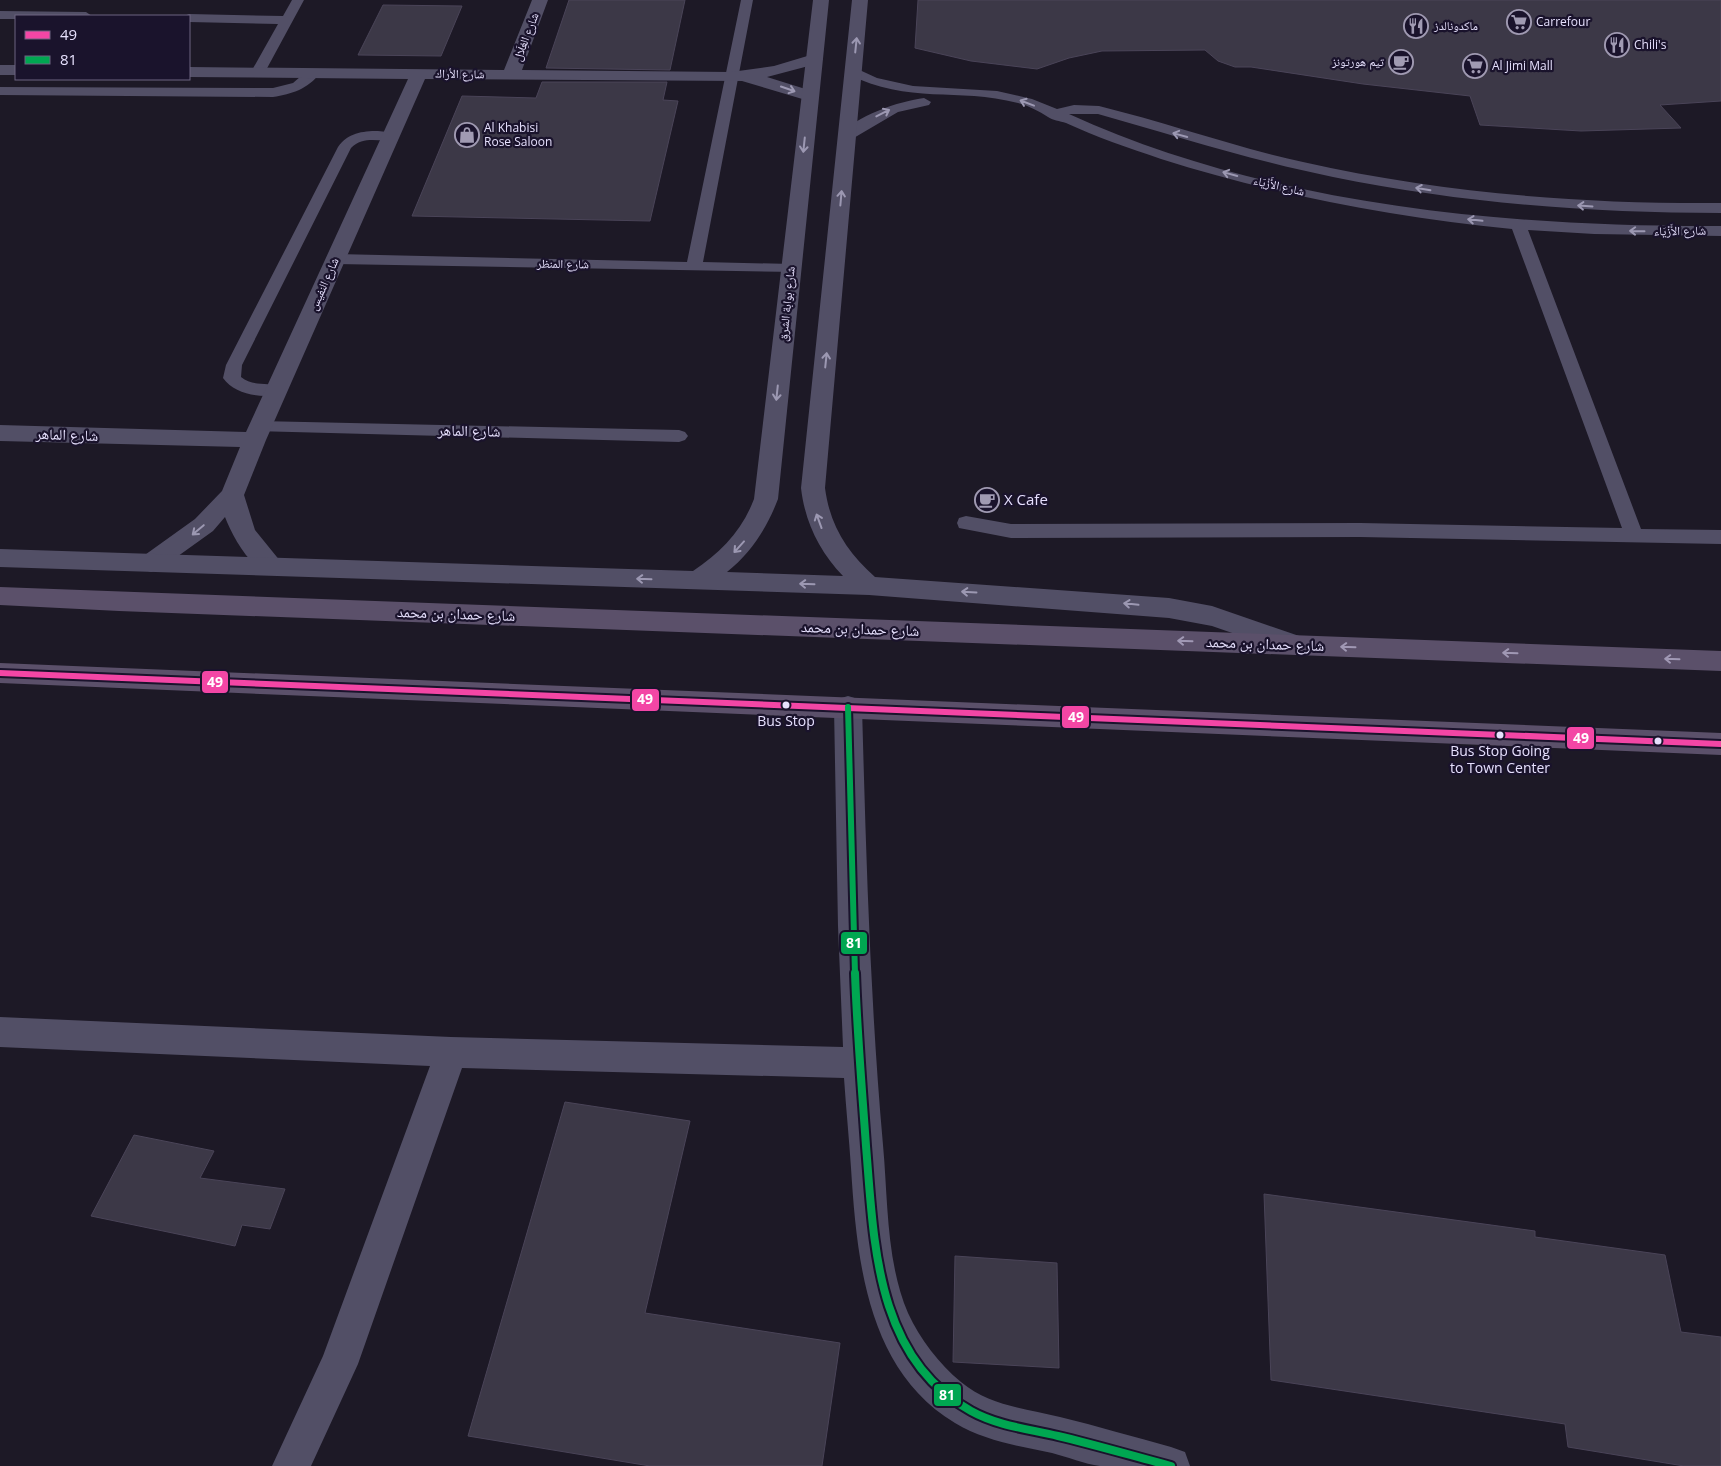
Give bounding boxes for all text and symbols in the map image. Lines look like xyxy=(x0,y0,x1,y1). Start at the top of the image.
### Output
supermarket icon: Carrefour xyxy=(1506,9,1532,35)
street label: شارع الغِلَال xyxy=(509,10,543,64)
restaurant icon: ماكدونالدز xyxy=(1403,13,1429,39)
place label: Carrefour xyxy=(1536,13,1590,30)
legend xyxy=(15,15,190,80)
place label: ماكدونالدز xyxy=(1433,17,1478,34)
text: 49 xyxy=(60,24,77,44)
restaurant icon: Chili's xyxy=(1604,32,1630,58)
place label: Chili's xyxy=(1634,36,1667,53)
one-way arrow xyxy=(851,37,861,53)
text: 81 xyxy=(60,49,77,69)
cafe icon: تيم هورتونز xyxy=(1388,49,1414,75)
place label: تيم هورتونز xyxy=(1331,53,1384,70)
supermarket icon: Al Jimi Mall xyxy=(1462,53,1488,79)
place label: Al Jimi Mall xyxy=(1492,57,1553,74)
street label: شارع الأراك xyxy=(435,65,485,82)
one-way arrow xyxy=(779,84,795,94)
one-way arrow xyxy=(1020,97,1035,106)
one-way arrow xyxy=(876,108,891,118)
place label: Al Khabisi Rose Saloon xyxy=(484,119,552,150)
shop icon: Al Khabisi Rose Saloon xyxy=(454,122,480,148)
one-way arrow xyxy=(1172,129,1188,139)
one-way arrow xyxy=(799,136,809,152)
one-way arrow xyxy=(1222,169,1238,178)
street label: شارع الأَزْيَاء xyxy=(1252,171,1306,200)
one-way arrow xyxy=(1416,184,1432,194)
one-way arrow xyxy=(836,190,846,206)
one-way arrow xyxy=(1577,202,1593,211)
one-way arrow xyxy=(1467,216,1483,225)
street label: شارع الأَزْيَاء xyxy=(1654,222,1706,239)
one-way arrow xyxy=(1630,226,1646,236)
street label: شارع النفيس xyxy=(304,255,343,313)
street label: شارع المنظر xyxy=(536,255,589,272)
street label: شارع بوابة الشرق xyxy=(774,265,799,342)
one-way arrow xyxy=(821,352,830,368)
one-way arrow xyxy=(772,385,782,401)
street label: شارع الماهر xyxy=(436,419,501,442)
street label: شارع الماهر xyxy=(34,423,99,446)
cafe icon: X Cafe xyxy=(974,487,1000,513)
place label: X Cafe xyxy=(1004,489,1048,509)
one-way arrow xyxy=(814,514,823,529)
one-way arrow xyxy=(192,524,205,535)
one-way arrow xyxy=(733,541,745,554)
one-way arrow xyxy=(636,575,652,584)
one-way arrow xyxy=(799,580,815,589)
one-way arrow xyxy=(961,587,977,596)
one-way arrow xyxy=(1123,599,1139,608)
street label: شارع حمدان بن محمد xyxy=(396,601,516,626)
street label: شارع حمدان بن محمد xyxy=(800,616,920,641)
street label: شارع حمدان بن محمد xyxy=(1205,631,1325,656)
one-way arrow xyxy=(1177,636,1194,646)
one-way arrow xyxy=(1340,642,1356,652)
one-way arrow xyxy=(1502,648,1518,658)
one-way arrow xyxy=(1665,654,1681,664)
line badge: 49 xyxy=(201,670,229,694)
text: 49 xyxy=(207,672,223,691)
line badge: 49 xyxy=(631,688,660,712)
text: 49 xyxy=(637,689,653,708)
marker: Bus Stop xyxy=(781,700,791,710)
line badge: 49 xyxy=(1061,705,1090,729)
text: 49 xyxy=(1068,707,1084,726)
place label: Bus Stop xyxy=(757,711,815,730)
line badge: 49 xyxy=(1566,726,1595,750)
text: 49 xyxy=(1573,728,1589,747)
marker: Bus Stop Going to Town Center xyxy=(1495,730,1505,740)
unlabelled marker xyxy=(1653,736,1663,746)
place label: Bus Stop Going to Town Center xyxy=(1450,741,1550,777)
line badge: 81 xyxy=(840,931,868,955)
text: 81 xyxy=(846,933,862,952)
line badge: 81 xyxy=(933,1383,962,1407)
text: 81 xyxy=(939,1385,955,1404)

